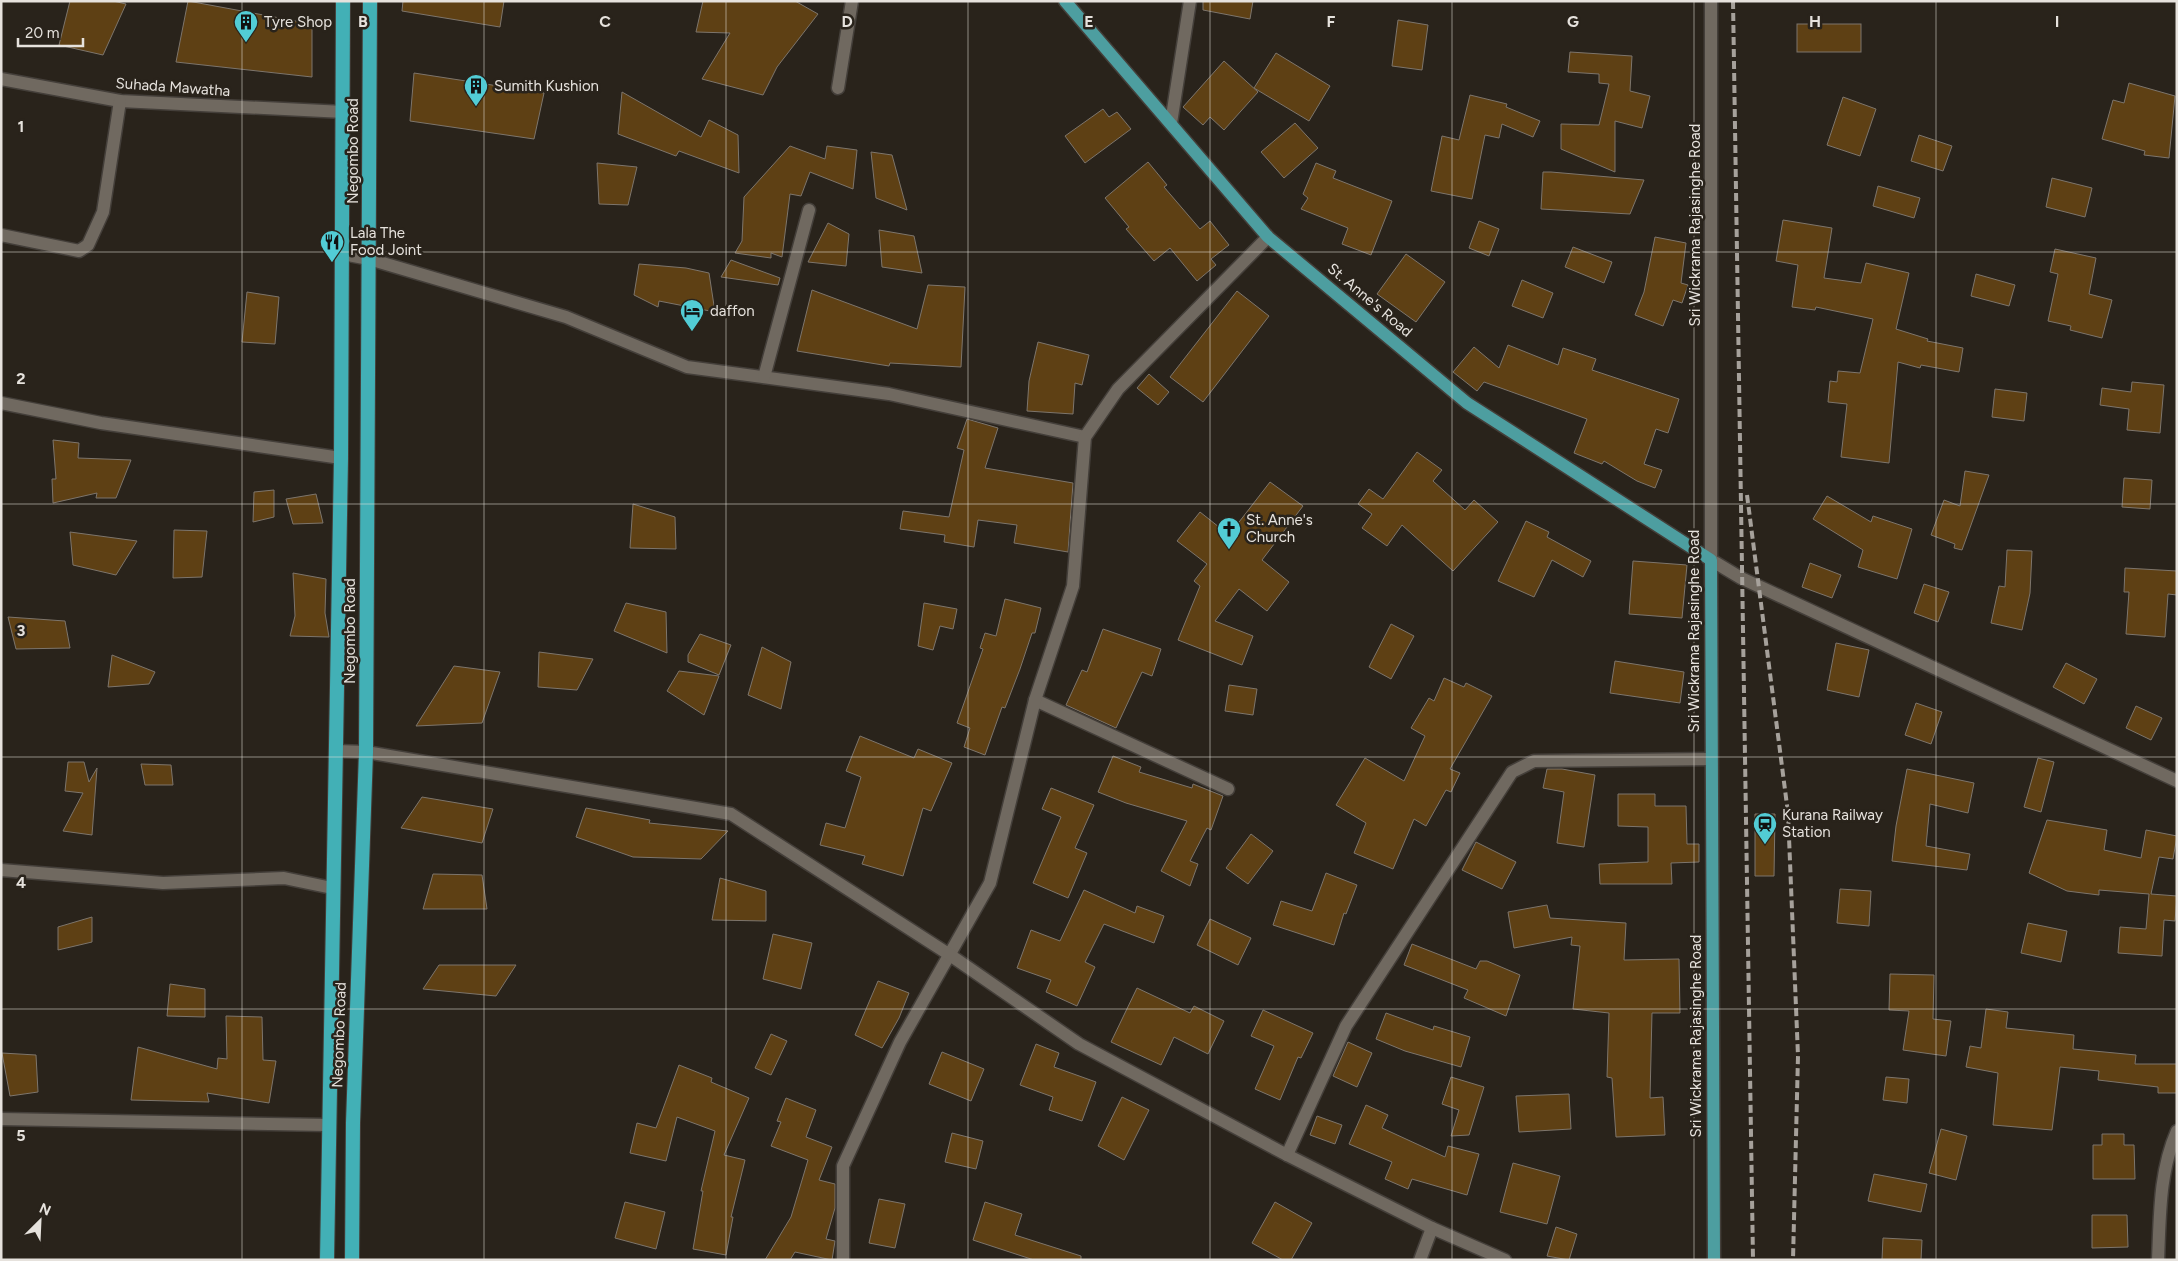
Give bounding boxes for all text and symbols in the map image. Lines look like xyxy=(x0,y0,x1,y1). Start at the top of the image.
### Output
building icon: Tyre Shop xyxy=(233,9,259,43)
text: B xyxy=(358,12,368,31)
text: C xyxy=(599,12,611,31)
text: D xyxy=(841,12,853,31)
text: E xyxy=(1084,12,1094,31)
text: F xyxy=(1327,12,1336,31)
text: G xyxy=(1567,12,1579,31)
text: H xyxy=(1809,12,1821,31)
text: I xyxy=(2055,12,2059,31)
place label: Tyre Shop xyxy=(264,13,332,31)
scale bar xyxy=(18,15,82,47)
text: 20 m xyxy=(25,24,59,42)
building icon: Sumith Kushion xyxy=(463,73,489,107)
street label: Suhada Mawatha xyxy=(115,74,231,100)
place label: Sumith Kushion xyxy=(494,77,599,95)
street label: Negombo Road xyxy=(344,98,362,204)
text: 1 xyxy=(18,117,24,136)
street label: Sri Wickrama Rajasinghe Road xyxy=(1686,124,1704,326)
place label: Lala The Food Joint xyxy=(350,224,422,259)
restaurant icon: Lala The Food Joint xyxy=(319,229,345,263)
street label: St. Anne's Road xyxy=(1324,259,1416,341)
hotel icon: daffon xyxy=(679,298,705,332)
place label: daffon xyxy=(710,302,755,320)
text: 2 xyxy=(16,369,26,388)
place label: St. Anne's Church xyxy=(1246,511,1313,546)
church icon: St. Anne's Church xyxy=(1216,516,1242,550)
street label: Sri Wickrama Rajasinghe Road xyxy=(1685,530,1703,732)
street label: Negombo Road xyxy=(341,578,359,684)
text: 3 xyxy=(17,621,26,640)
place label: Kurana Railway Station xyxy=(1782,806,1883,841)
station icon: Kurana Railway Station xyxy=(1752,811,1778,845)
text: 4 xyxy=(16,873,26,892)
street label: Sri Wickrama Rajasinghe Road xyxy=(1687,935,1705,1137)
street label: Negombo Road xyxy=(328,982,350,1088)
text: 5 xyxy=(16,1126,26,1145)
north arrow xyxy=(15,1196,65,1246)
text: N xyxy=(37,1200,53,1220)

